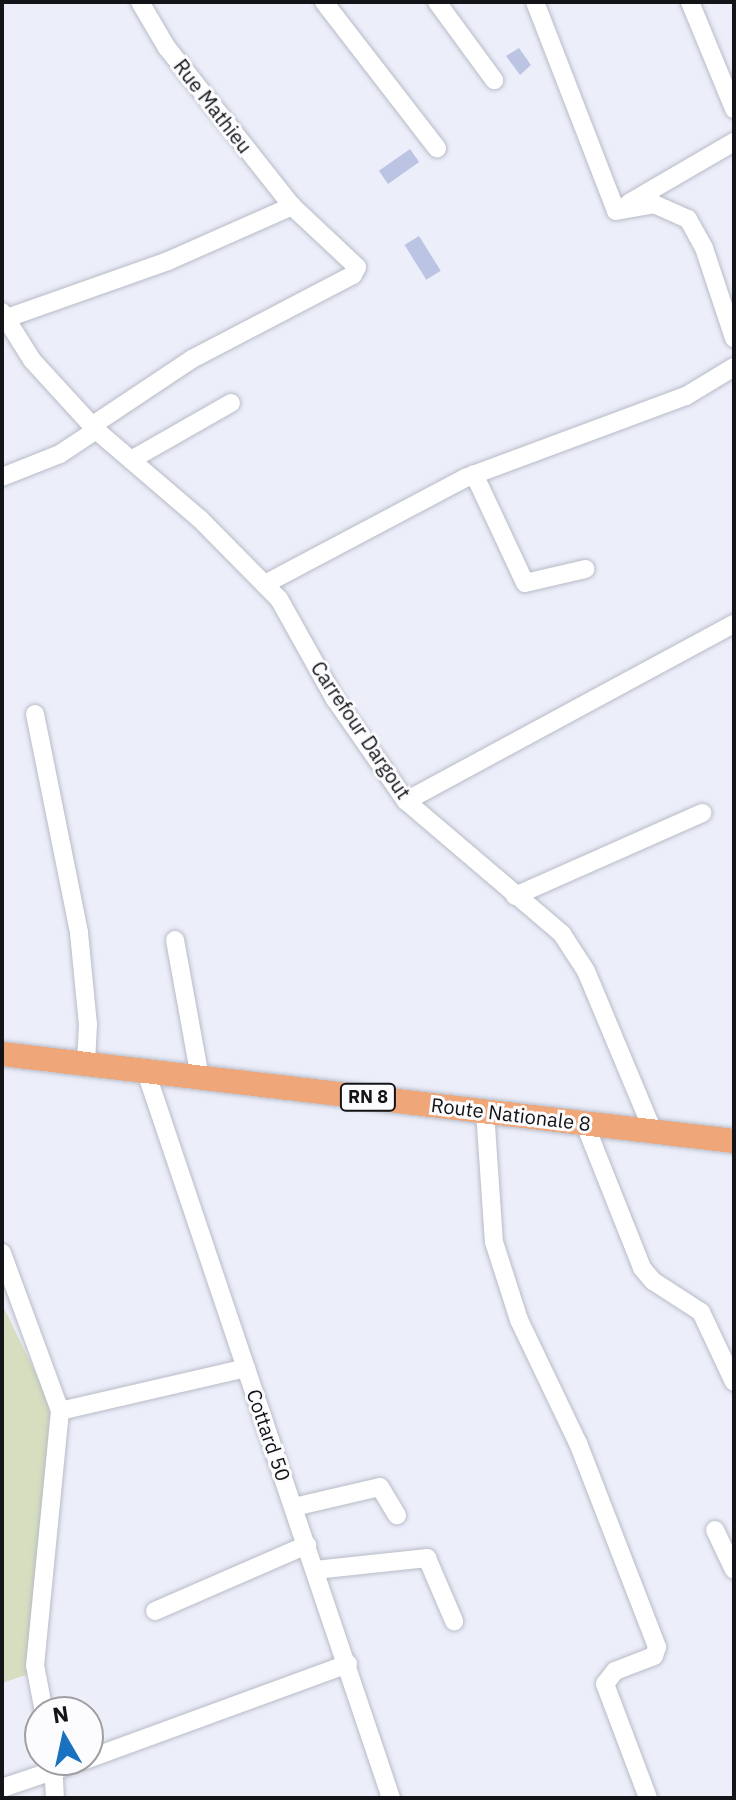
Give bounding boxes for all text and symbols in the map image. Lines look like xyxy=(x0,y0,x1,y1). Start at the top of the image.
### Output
street label: Rue Mathieu xyxy=(169,54,257,158)
street label: Carrefour Dargout xyxy=(306,657,416,803)
road number: RN 8 xyxy=(338,1083,398,1111)
street label: Route Nationale 8 xyxy=(430,1092,592,1136)
street label: Cottard 50 xyxy=(242,1386,296,1484)
north arrow xyxy=(24,1696,104,1776)
text: N xyxy=(50,1698,71,1729)

